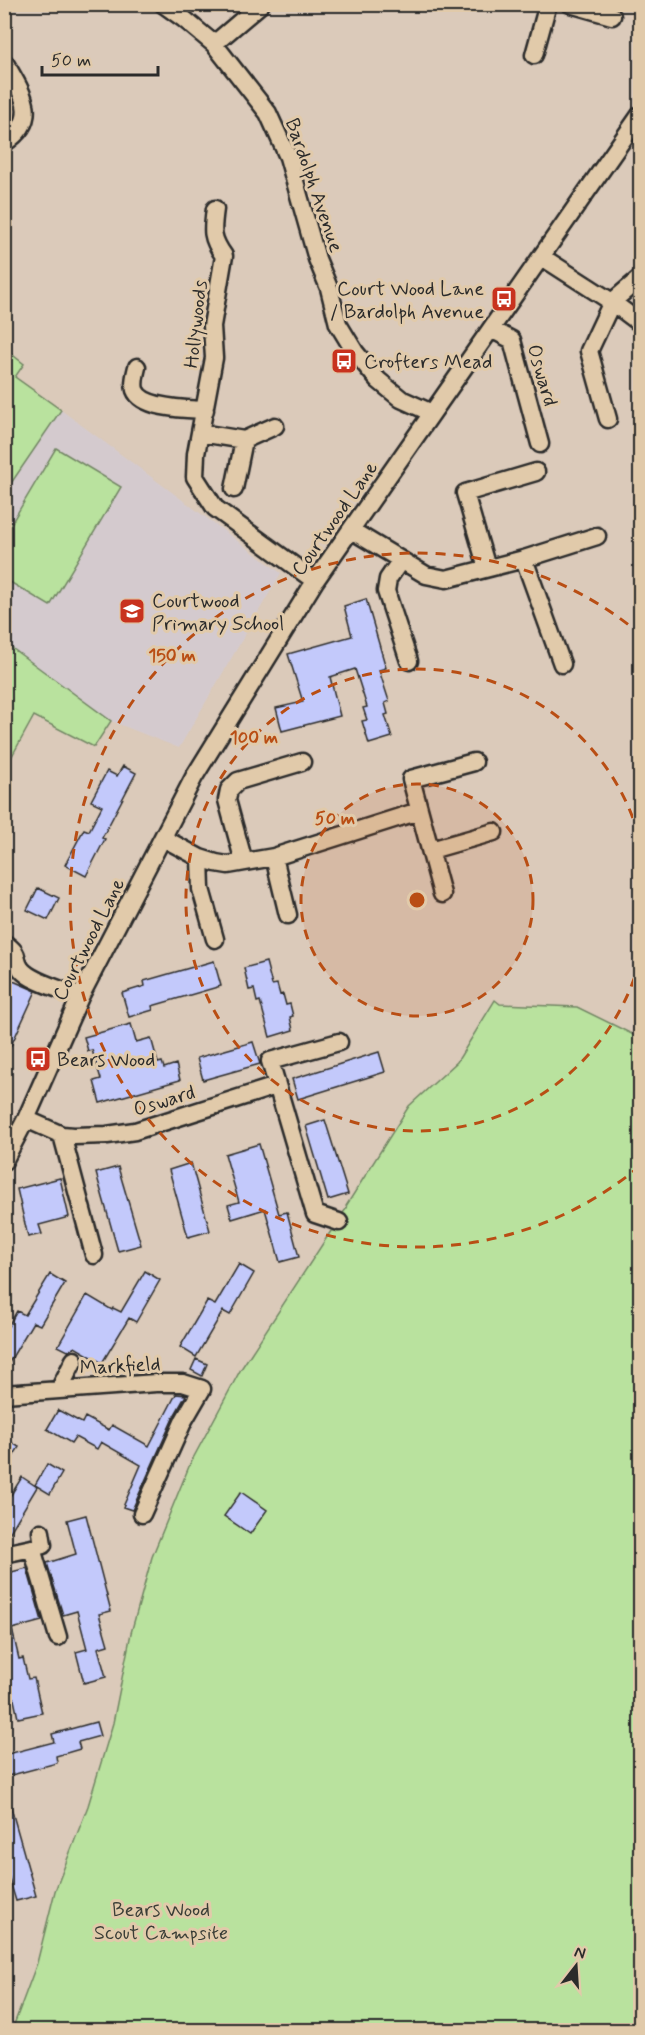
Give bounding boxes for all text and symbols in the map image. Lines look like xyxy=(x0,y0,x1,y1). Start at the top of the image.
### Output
scale bar xyxy=(42,39,158,77)
text: 50 m xyxy=(51,49,91,73)
street label: Bardolph Avenue xyxy=(278,115,349,256)
place label: Court Wood Lane / Bardolph Avenue xyxy=(330,276,484,326)
street label: Hollywoods xyxy=(178,279,215,370)
bus stop icon: Court Wood Lane / Bardolph Avenue xyxy=(489,284,519,314)
street label: Osward xyxy=(520,341,563,410)
bus stop icon: Crofters Mead xyxy=(329,346,359,376)
place label: Crofters Mead xyxy=(364,349,492,376)
street label: Courtwood Lane xyxy=(286,456,385,582)
place label: Courtwood Primary School xyxy=(152,588,284,638)
school or university icon: Courtwood Primary School xyxy=(117,596,147,626)
text: 150 m xyxy=(148,644,196,668)
text: 100 m xyxy=(230,726,278,750)
text: 50 m xyxy=(315,807,355,831)
street label: Courtwood Lane xyxy=(47,874,132,1006)
centre of rings xyxy=(407,890,427,910)
bus stop icon: Bears Wood xyxy=(23,1044,53,1074)
place label: Bears Wood xyxy=(57,1047,155,1074)
street label: Osward xyxy=(130,1079,199,1124)
street label: Markfield xyxy=(79,1351,161,1382)
park label: Bears Wood Scout Campsite xyxy=(94,1897,228,1947)
north arrow xyxy=(546,1936,606,1996)
text: N xyxy=(572,1941,588,1965)

